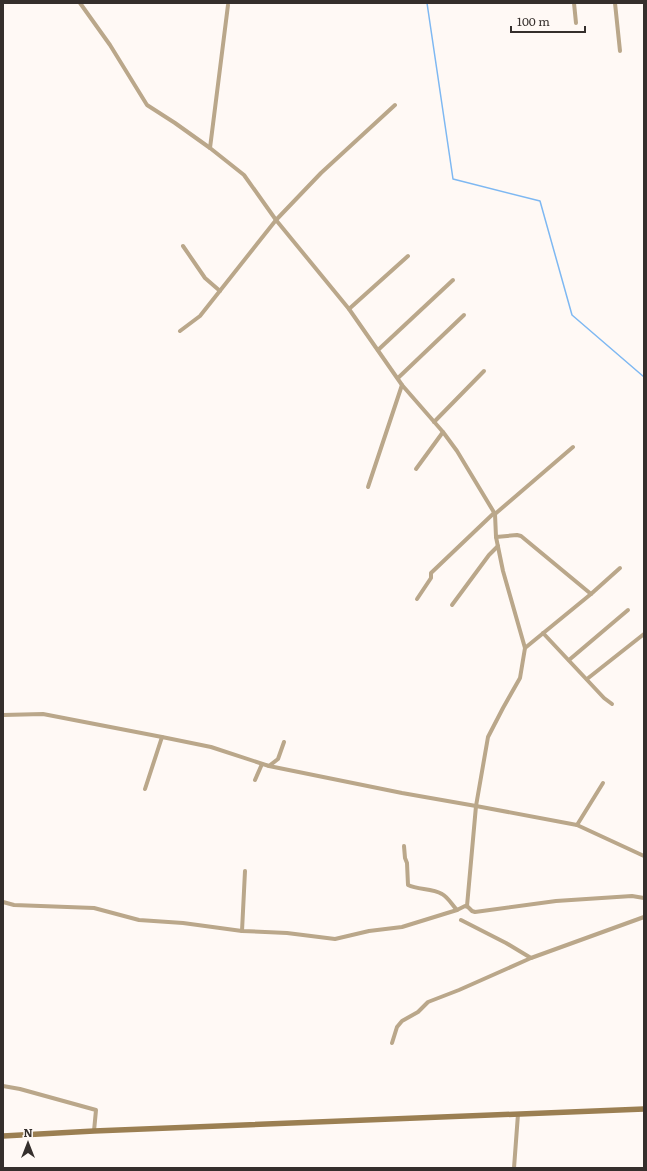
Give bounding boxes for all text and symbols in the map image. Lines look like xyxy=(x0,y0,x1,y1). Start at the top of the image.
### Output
scale bar xyxy=(511,8,585,34)
text: 100 m xyxy=(517,12,550,30)
north arrow xyxy=(8,1123,48,1163)
text: N xyxy=(23,1124,33,1140)

